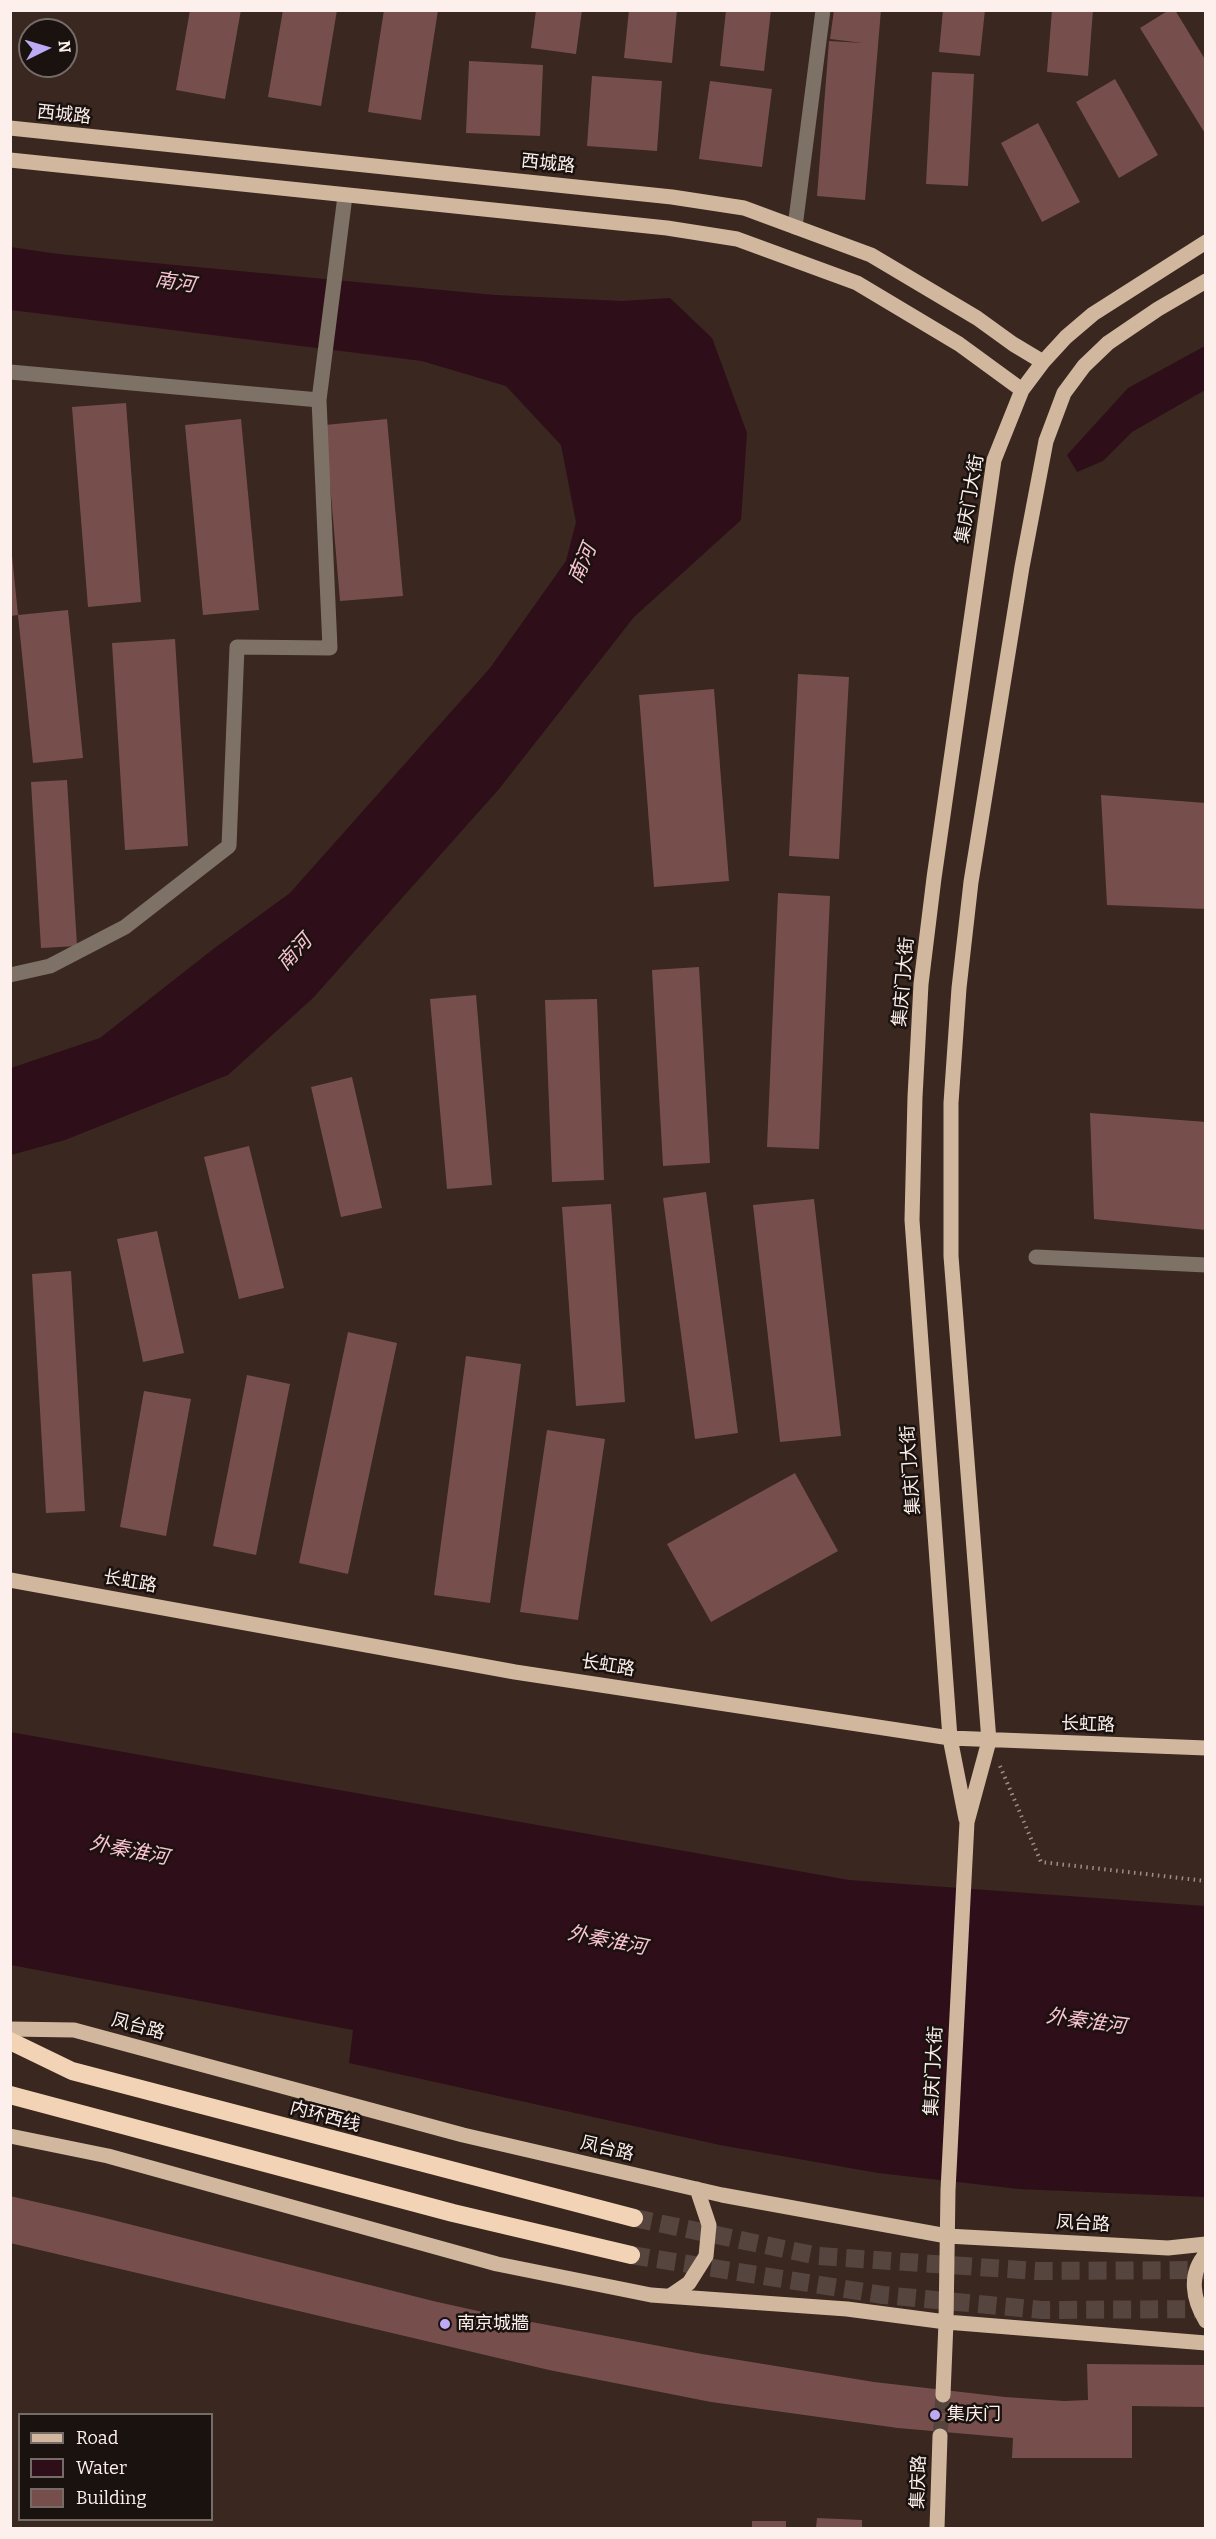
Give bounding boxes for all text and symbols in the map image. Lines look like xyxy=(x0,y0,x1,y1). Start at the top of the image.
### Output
north arrow xyxy=(18,18,78,78)
text: N xyxy=(54,40,74,54)
street label: 西城路 xyxy=(36,101,92,129)
street label: 西城路 xyxy=(520,150,576,178)
water label: 南河 xyxy=(153,268,197,298)
street label: 集庆门大街 xyxy=(952,453,988,545)
water label: 南河 xyxy=(564,541,602,587)
water label: 南河 xyxy=(273,930,317,976)
street label: 集庆门大街 xyxy=(889,936,919,1028)
street label: 集庆门大街 xyxy=(897,1424,925,1516)
street label: 长虹路 xyxy=(102,1567,158,1597)
street label: 长虹路 xyxy=(580,1651,636,1681)
street label: 长虹路 xyxy=(1061,1713,1115,1737)
water label: 外秦淮河 xyxy=(87,1832,171,1870)
water label: 外秦淮河 xyxy=(565,1922,649,1960)
water label: 外秦淮河 xyxy=(1045,2005,1127,2039)
street label: 凤台路 xyxy=(109,2010,167,2044)
street label: 集庆门大街 xyxy=(921,2025,947,2117)
street label: 内环西线 xyxy=(287,2097,363,2137)
street label: 凤台路 xyxy=(578,2132,636,2166)
street label: 凤台路 xyxy=(1055,2212,1111,2236)
place label: 南京城牆 xyxy=(457,2313,529,2335)
marker: 南京城牆 xyxy=(438,2317,452,2331)
place label: 集庆门 xyxy=(947,2404,1001,2426)
marker: 集庆门 xyxy=(928,2408,942,2422)
legend xyxy=(18,2413,213,2521)
text: Road xyxy=(76,2427,118,2449)
street label: 集庆路 xyxy=(907,2455,931,2509)
text: Water xyxy=(76,2457,127,2479)
text: Building xyxy=(76,2487,147,2509)

